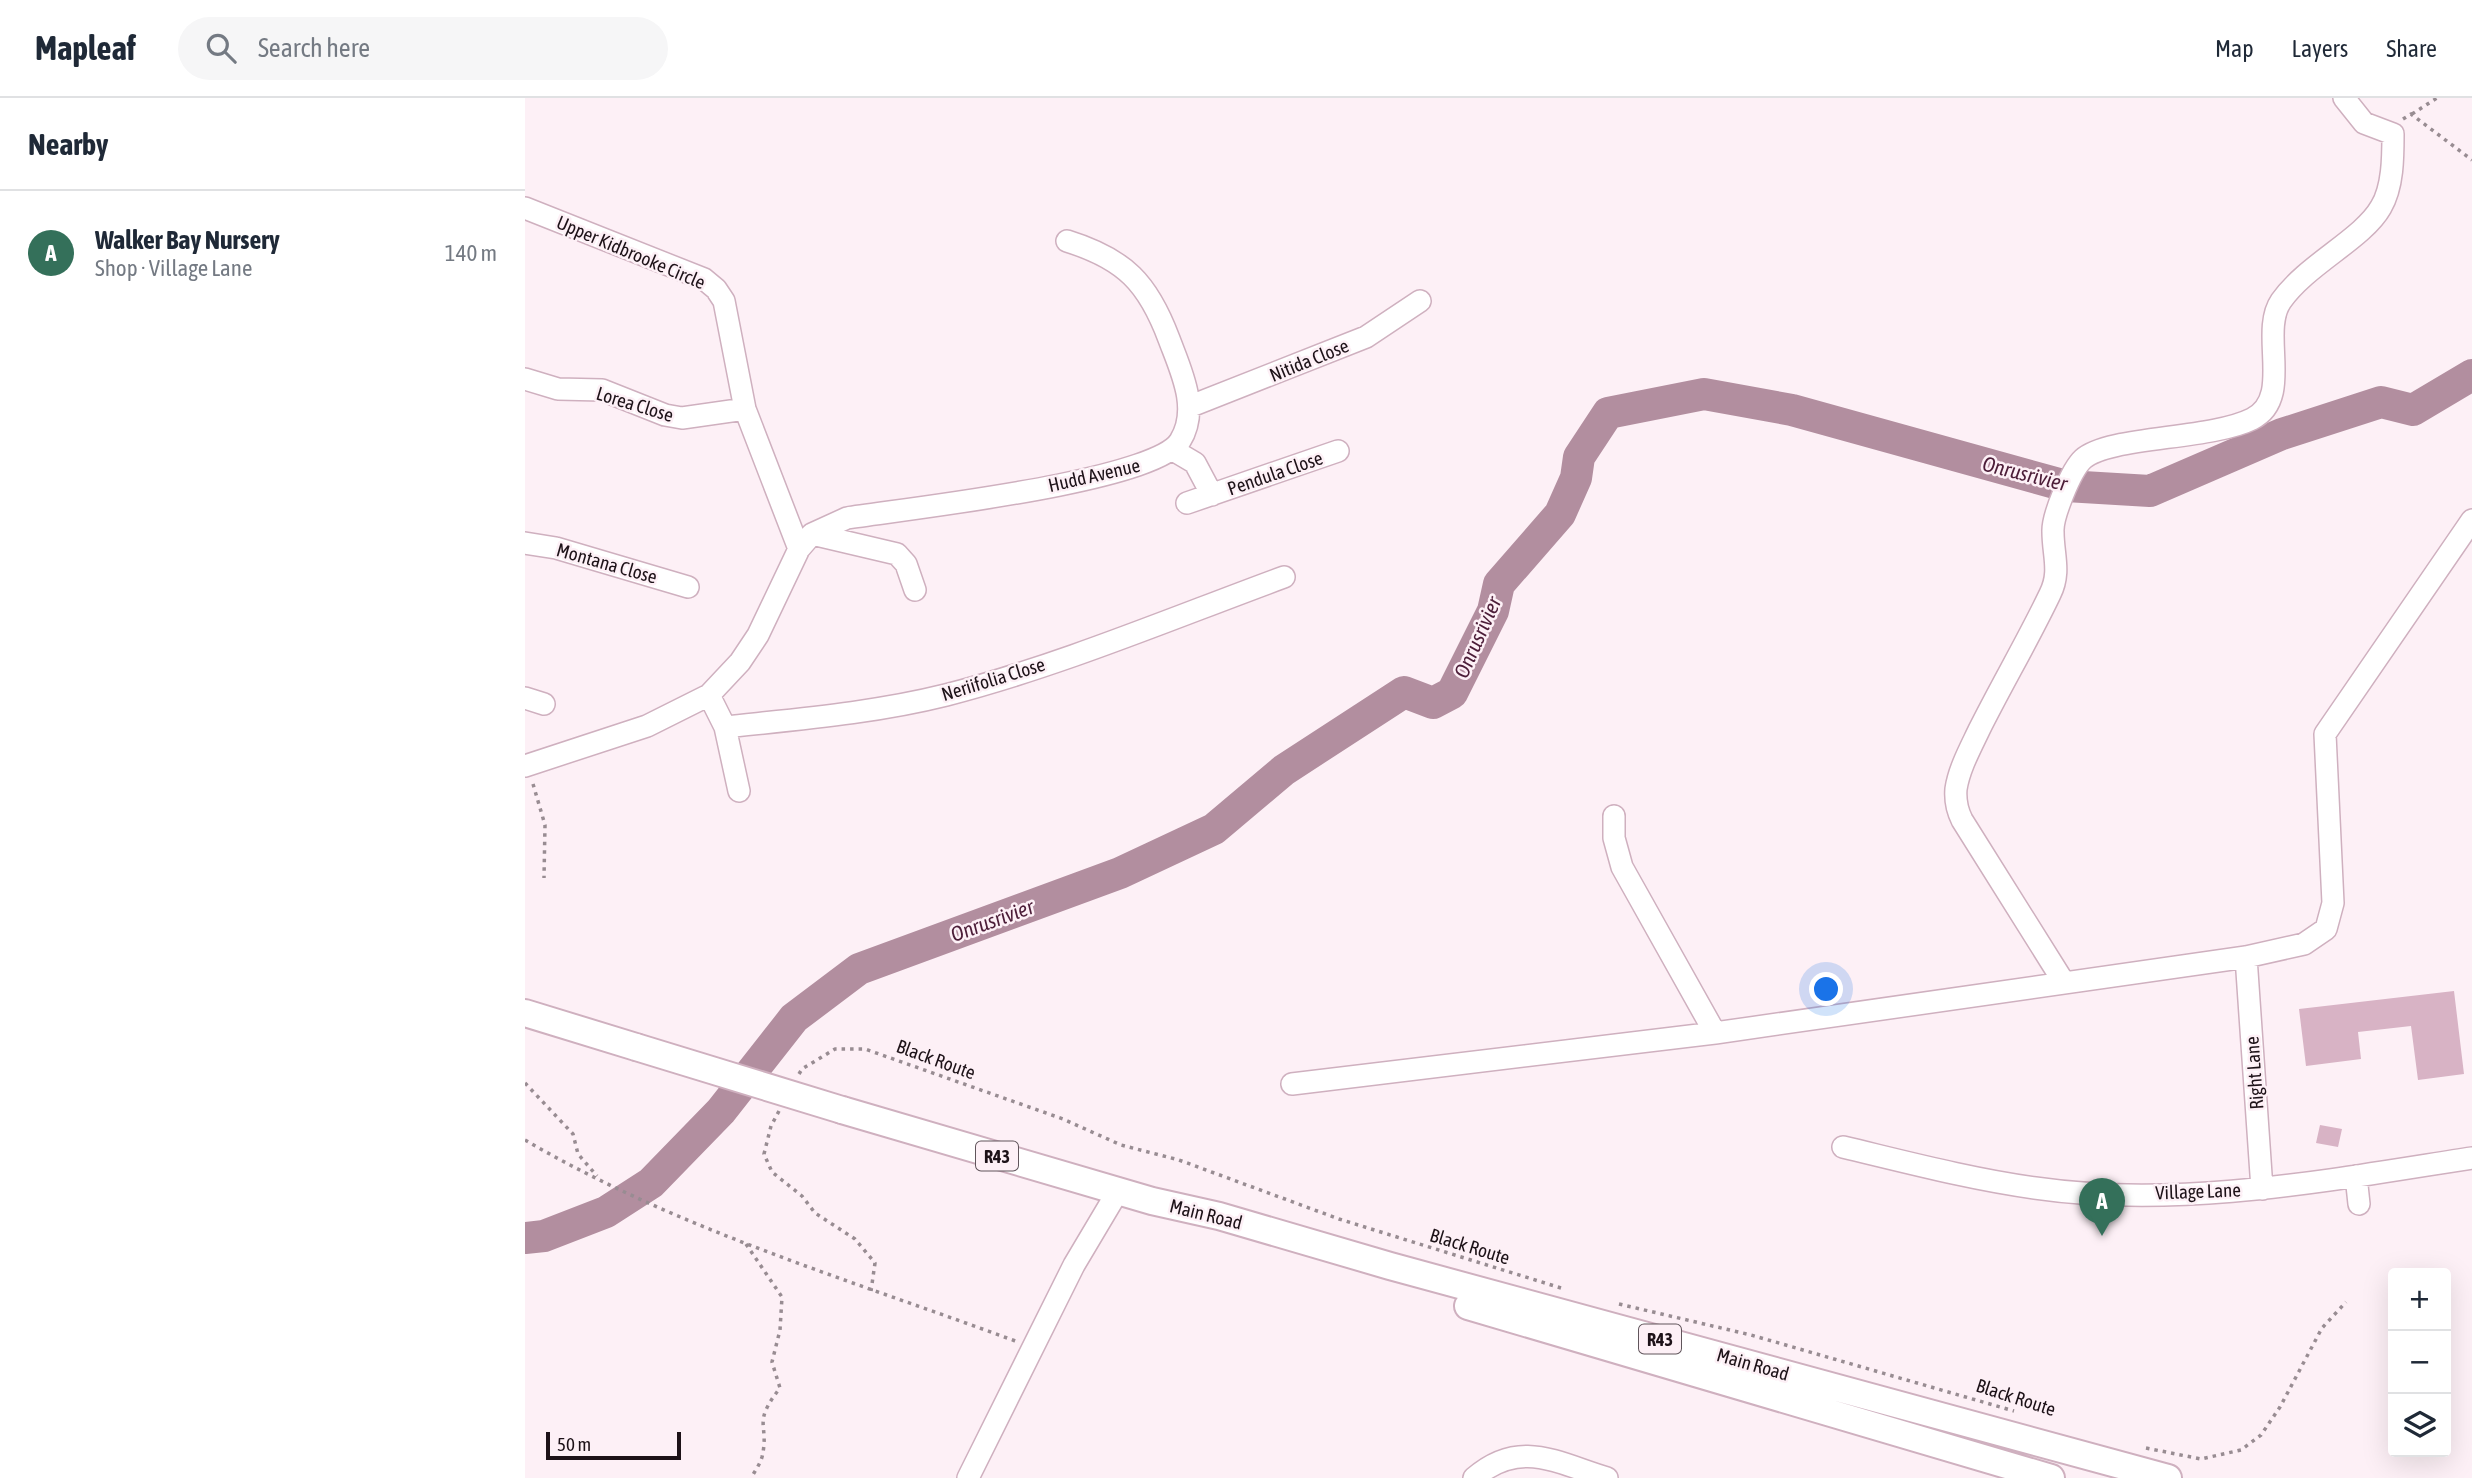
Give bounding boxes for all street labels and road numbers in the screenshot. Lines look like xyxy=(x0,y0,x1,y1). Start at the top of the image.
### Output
street label: Upper Kidbrooke Circle xyxy=(553,211,709,293)
street label: Nitida Close xyxy=(1266,334,1352,386)
street label: Lorea Close xyxy=(594,382,676,426)
street label: Pendula Close xyxy=(1224,446,1326,500)
street label: Hudd Avenue xyxy=(1046,454,1142,496)
street label: Montana Close xyxy=(554,538,660,588)
street label: Neriifolia Close xyxy=(939,653,1047,705)
street label: Black Route xyxy=(894,1035,978,1083)
street label: Right Lane xyxy=(2240,1036,2268,1110)
road number: R43 xyxy=(976,1142,1018,1170)
street label: Village Lane xyxy=(2155,1179,2241,1203)
street label: Main Road xyxy=(1167,1194,1245,1234)
street label: Black Route xyxy=(1427,1223,1513,1269)
road number: R43 xyxy=(1639,1324,1681,1354)
street label: Main Road xyxy=(1714,1343,1792,1385)
street label: Black Route xyxy=(1973,1374,2059,1420)

